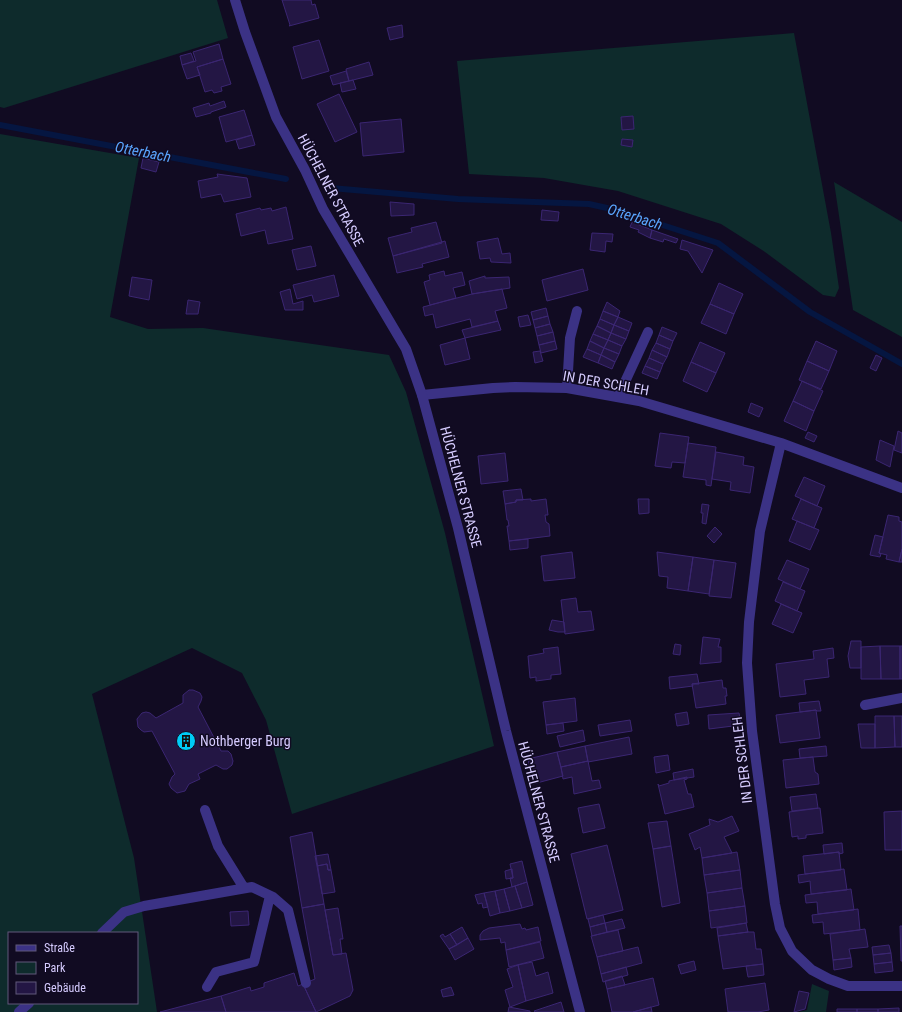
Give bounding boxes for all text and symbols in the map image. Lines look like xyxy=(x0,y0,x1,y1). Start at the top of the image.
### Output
street label: HÜCHELNER STRASSE xyxy=(295,131,367,249)
water label: Otterbach xyxy=(114,138,172,166)
water label: Otterbach xyxy=(605,200,665,234)
street label: IN DER SCHLEH xyxy=(562,368,650,398)
street label: HÜCHELNER STRASSE xyxy=(437,425,485,549)
street label: IN DER SCHLEH xyxy=(729,716,755,804)
building icon: Nothberger Burg xyxy=(175,730,197,752)
place label: Nothberger Burg xyxy=(200,733,291,749)
street label: HÜCHELNER STRASSE xyxy=(515,740,563,864)
legend xyxy=(8,932,138,1004)
text: Straße xyxy=(44,941,75,955)
text: Park xyxy=(44,961,66,975)
text: Gebäude xyxy=(44,981,86,995)

